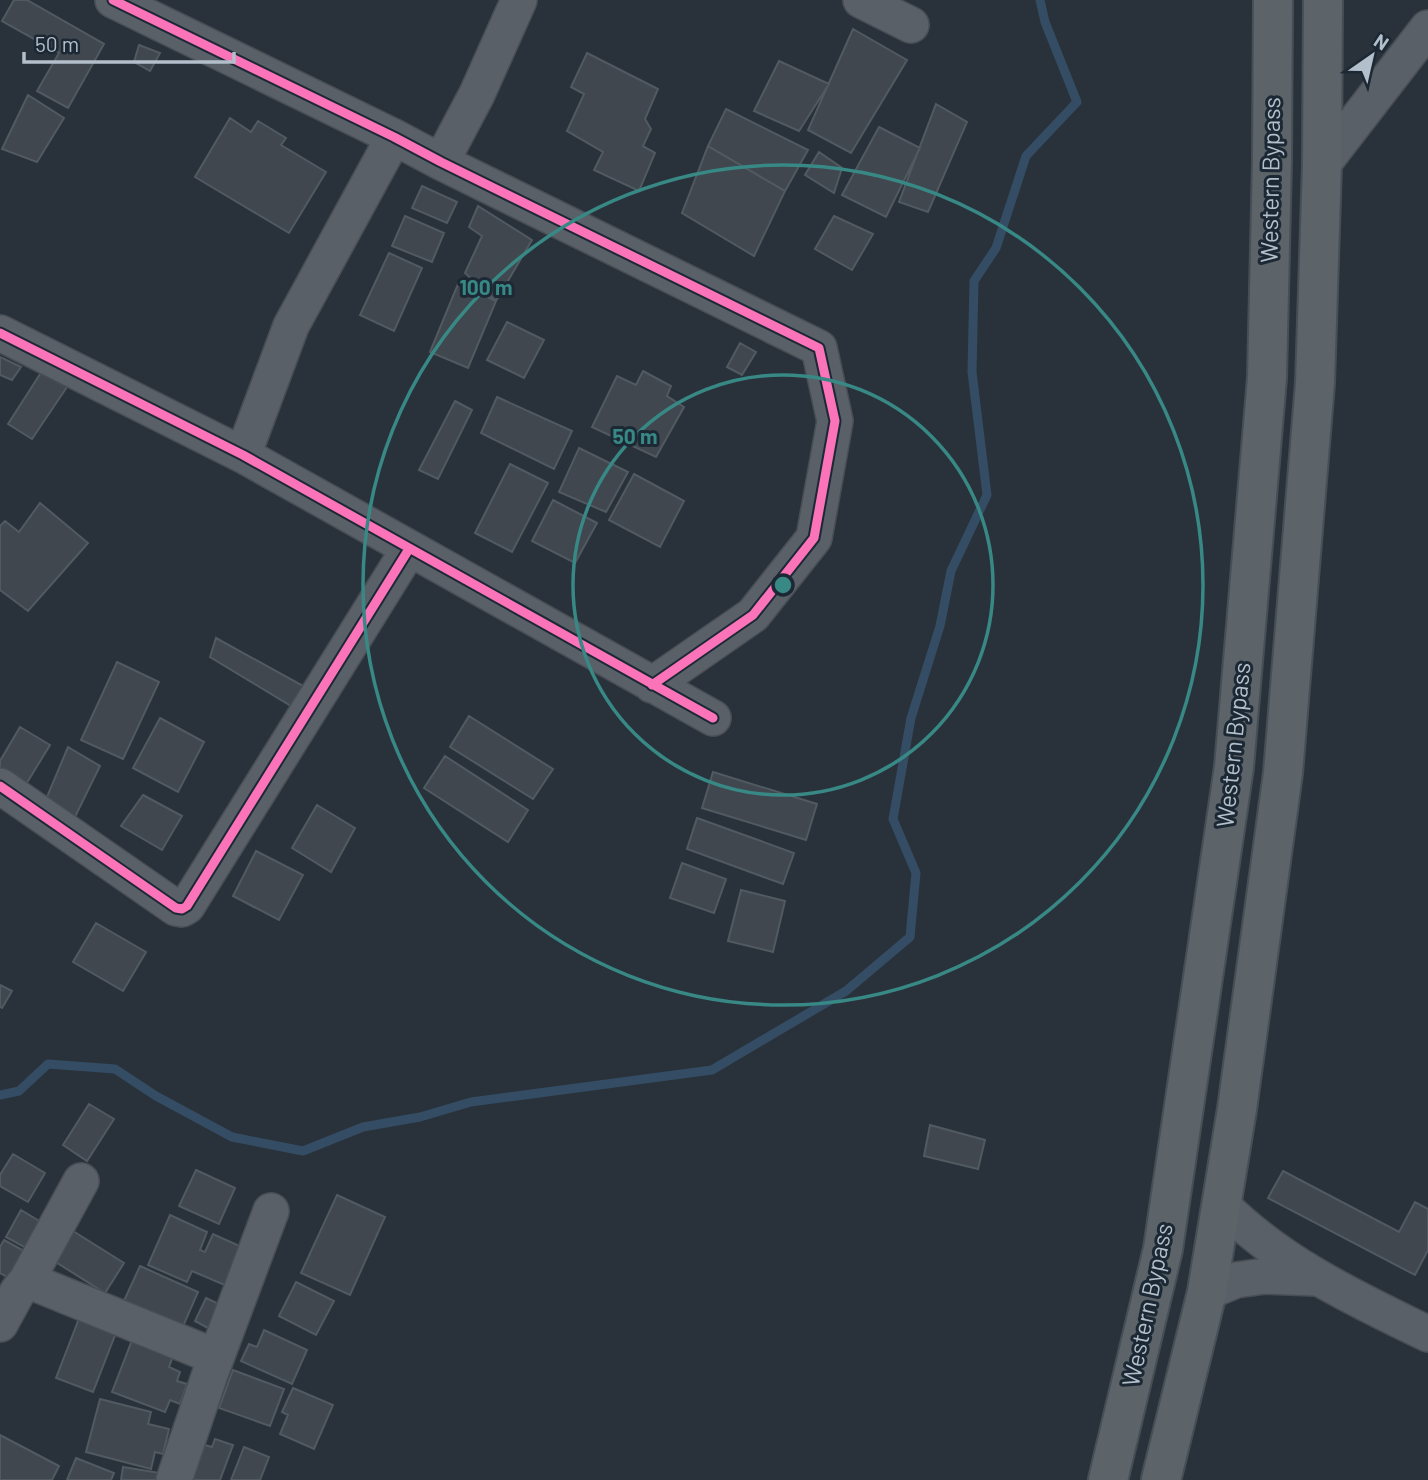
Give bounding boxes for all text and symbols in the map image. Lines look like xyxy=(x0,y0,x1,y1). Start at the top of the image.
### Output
scale bar xyxy=(24,21,234,65)
north arrow xyxy=(1337,21,1407,91)
text: N xyxy=(1370,28,1393,55)
text: 50 m xyxy=(35,31,79,56)
street label: Western Bypass xyxy=(1254,97,1285,263)
text: 100 m xyxy=(459,274,513,299)
text: 50 m xyxy=(612,423,658,448)
centre of rings xyxy=(771,573,795,597)
street label: Western Bypass xyxy=(1209,661,1256,829)
street label: Western Bypass xyxy=(1115,1221,1178,1389)

